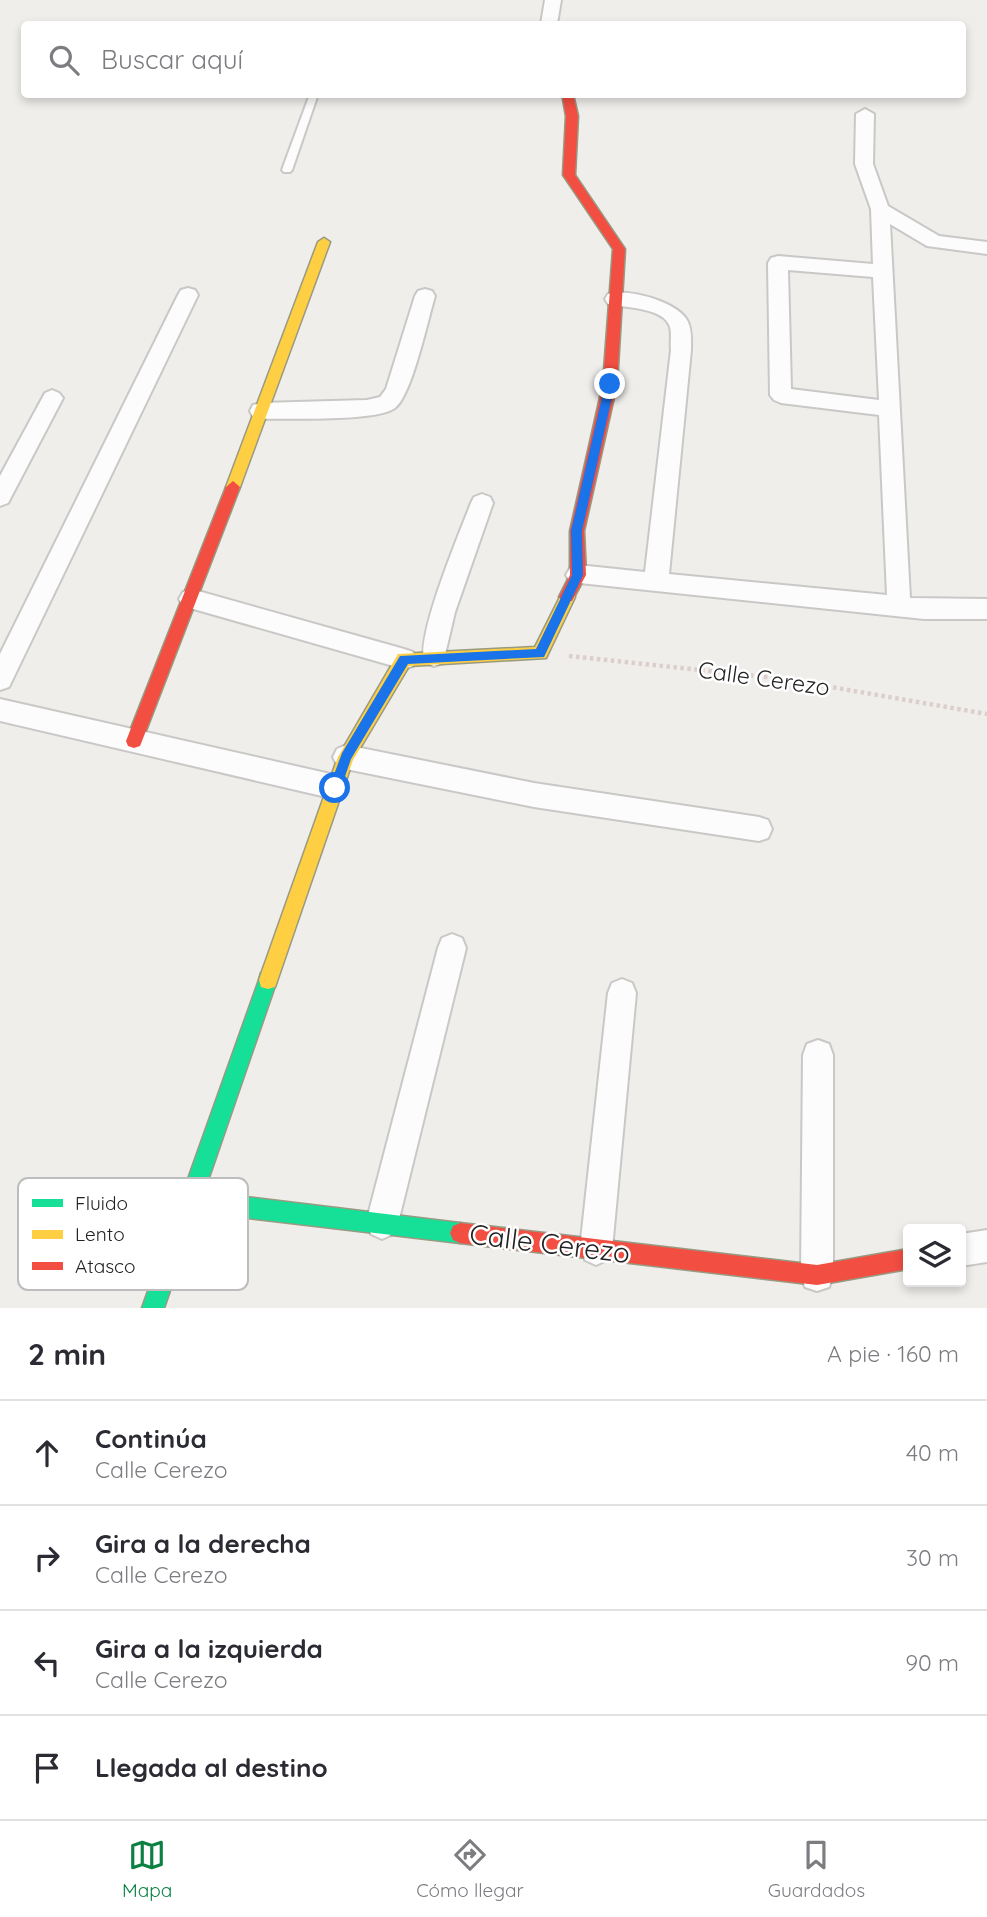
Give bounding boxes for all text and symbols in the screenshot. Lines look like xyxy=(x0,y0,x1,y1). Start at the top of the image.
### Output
search box xyxy=(21,21,966,98)
icon: search xyxy=(45,41,83,79)
text: Buscar aquí xyxy=(101,43,243,76)
route end xyxy=(594,368,625,399)
street label: Calle Cerezo xyxy=(696,654,832,702)
route start xyxy=(319,772,350,803)
legend xyxy=(18,1178,248,1290)
text: Fluido xyxy=(75,1191,128,1215)
street label: Calle Cerezo xyxy=(468,1216,632,1270)
text: Lento xyxy=(75,1222,125,1246)
map controls xyxy=(903,1224,966,1287)
button: layers xyxy=(903,1224,966,1287)
text: Atasco xyxy=(75,1254,135,1278)
text: 2 min xyxy=(28,1335,106,1373)
text: A pie · 160 m xyxy=(827,1339,959,1368)
text: Continúa xyxy=(95,1422,207,1455)
icon: ahead xyxy=(28,1434,66,1472)
text: 40 m xyxy=(906,1438,959,1467)
text: Calle Cerezo xyxy=(95,1455,228,1484)
text: Gira a la derecha xyxy=(95,1527,311,1560)
icon: right xyxy=(28,1539,66,1577)
text: 30 m xyxy=(906,1543,959,1572)
text: Calle Cerezo xyxy=(95,1560,228,1589)
text: Gira a la izquierda xyxy=(95,1632,323,1665)
icon: left xyxy=(28,1644,66,1682)
text: 90 m xyxy=(905,1648,959,1677)
text: Calle Cerezo xyxy=(95,1665,228,1694)
icon: arrive xyxy=(28,1749,66,1787)
text: Llegada al destino xyxy=(95,1751,328,1784)
tab: Mapa xyxy=(122,1836,172,1902)
tab: Cómo llegar xyxy=(416,1836,524,1902)
tab: Guardados xyxy=(768,1836,865,1902)

